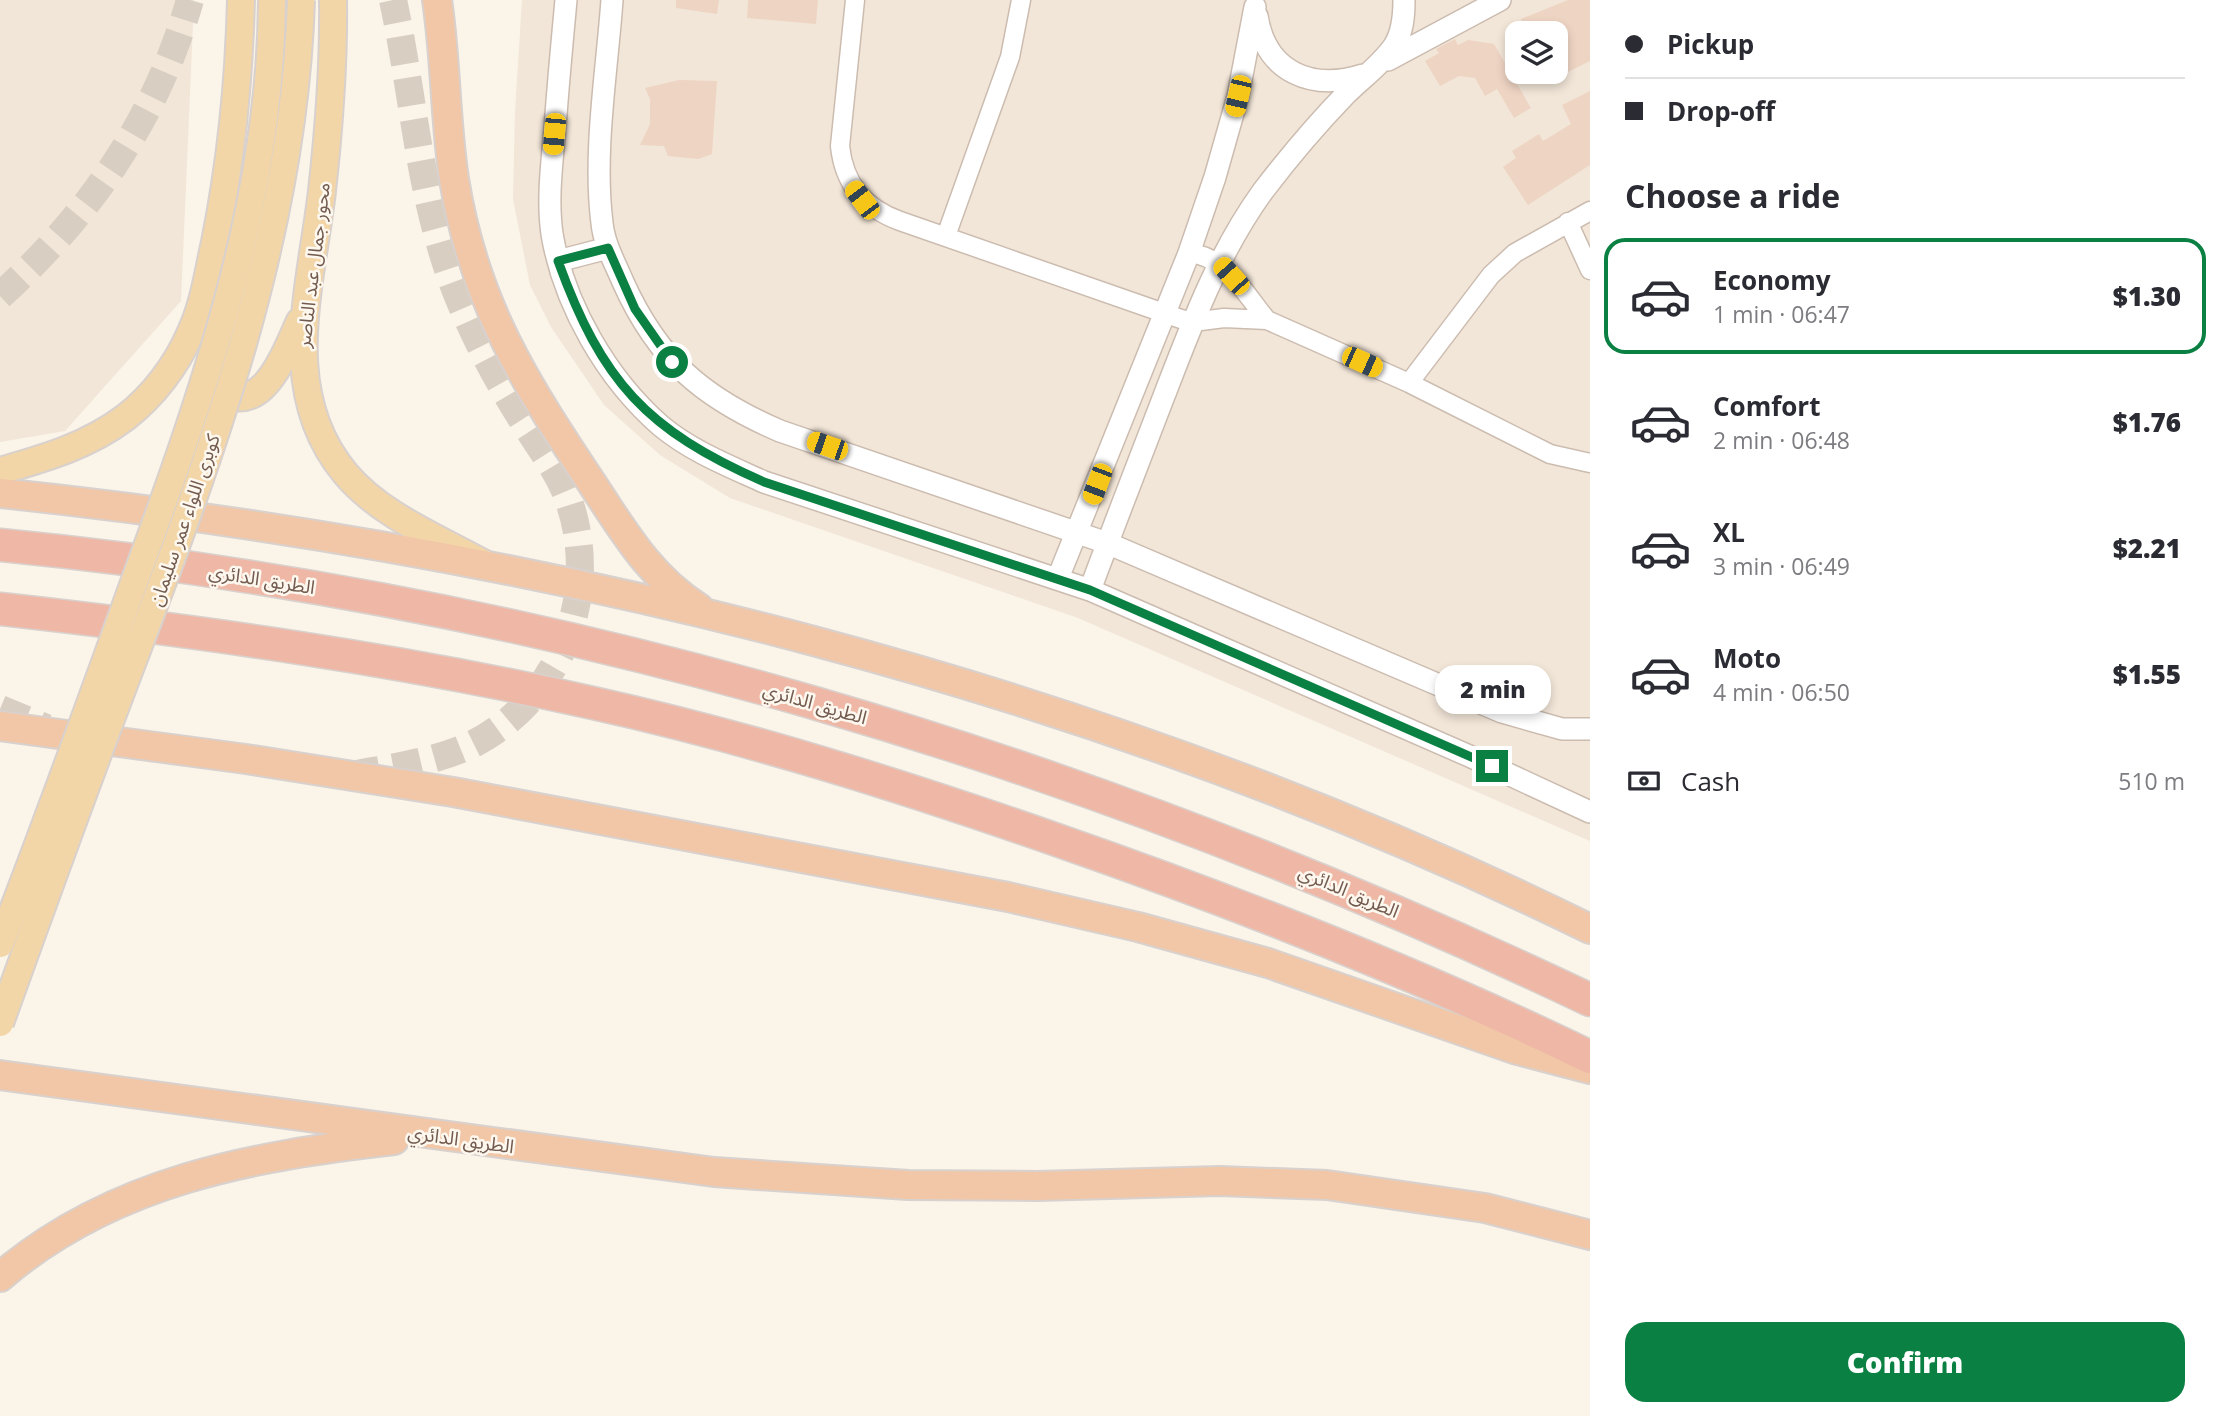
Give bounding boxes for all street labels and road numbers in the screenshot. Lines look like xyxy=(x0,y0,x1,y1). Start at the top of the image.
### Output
street label: محور جمال عبد الناصر xyxy=(290,181,336,350)
street label: كوبرى اللواء عمر سليمان xyxy=(142,429,226,610)
street label: الطريق الدائري xyxy=(207,558,317,603)
street label: الطريق الدائري xyxy=(759,676,870,733)
street label: الطريق الدائري xyxy=(1294,858,1403,926)
street label: الطريق الدائري xyxy=(406,1119,516,1162)

